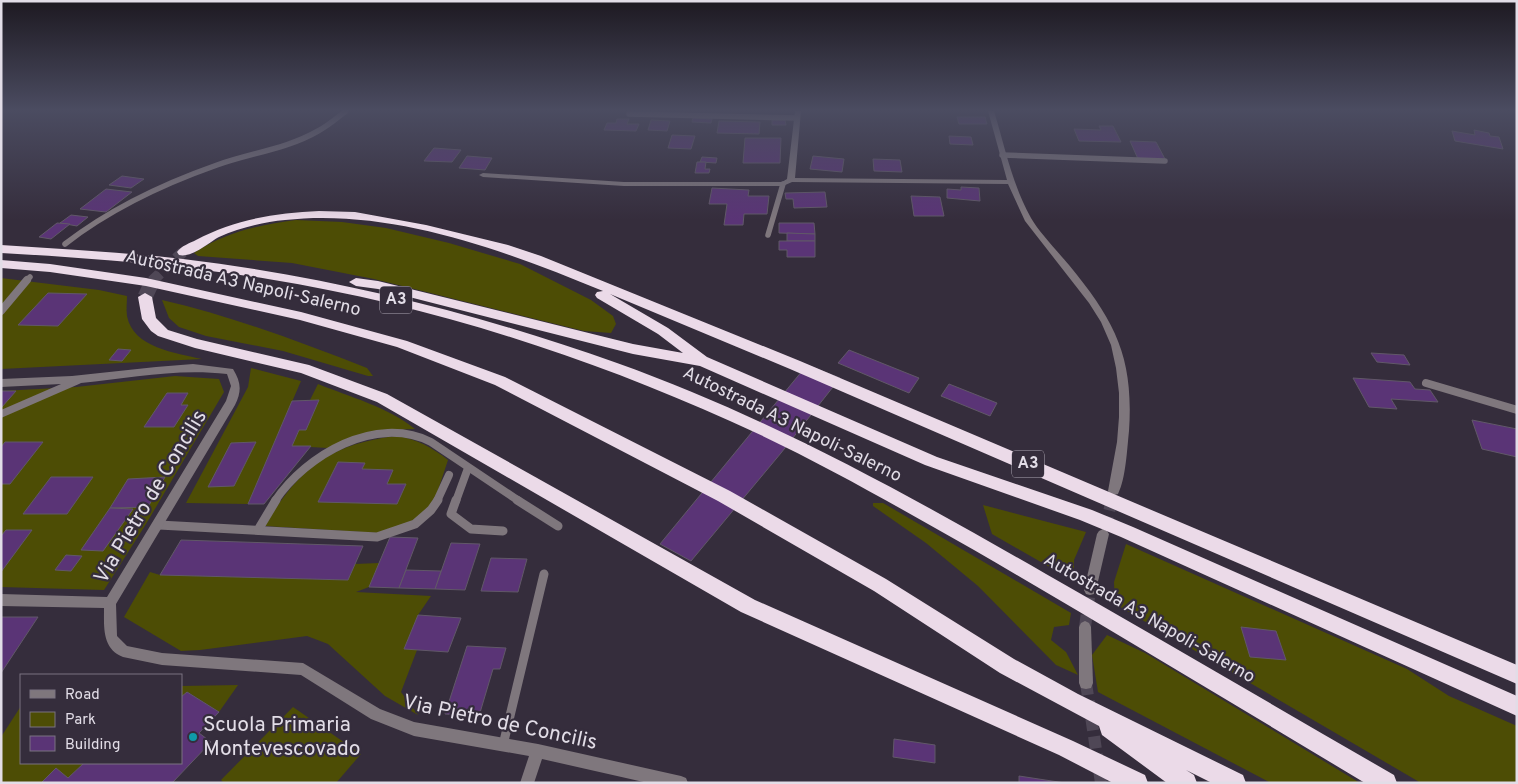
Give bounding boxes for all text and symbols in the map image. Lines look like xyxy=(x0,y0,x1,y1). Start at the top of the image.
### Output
street label: Autostrada A3 Napoli-Salerno xyxy=(123,246,363,322)
road number: A3 xyxy=(380,286,412,314)
street label: Autostrada A3 Napoli-Salerno xyxy=(679,362,905,488)
street label: Via Pietro de Concilis xyxy=(88,405,214,589)
road number: A3 xyxy=(1012,450,1044,478)
street label: Autostrada A3 Napoli-Salerno xyxy=(1039,549,1259,689)
legend xyxy=(20,674,182,764)
text: Road xyxy=(65,686,100,705)
street label: Via Pietro de Concilis xyxy=(400,689,600,757)
text: Park xyxy=(65,711,96,730)
place label: Scuola Primaria Montevescovado xyxy=(203,712,361,763)
marker: Scuola Primaria Montevescovado xyxy=(187,731,199,743)
text: Building xyxy=(65,736,120,755)

